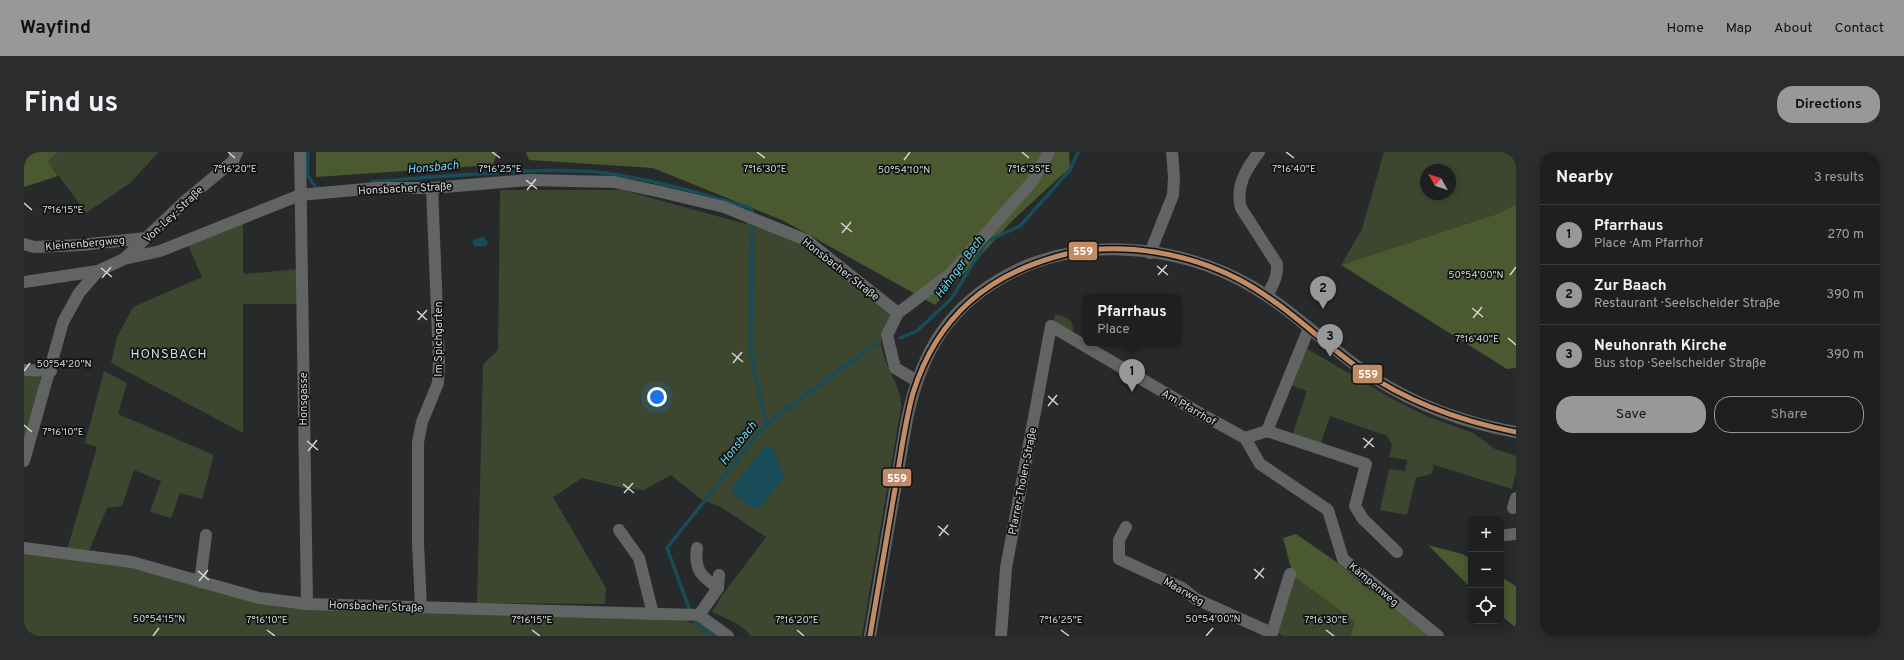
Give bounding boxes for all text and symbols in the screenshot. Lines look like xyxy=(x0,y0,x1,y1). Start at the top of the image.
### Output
text: Wayfind xyxy=(20,16,91,40)
text: Home xyxy=(1667,20,1704,37)
text: Map xyxy=(1726,20,1752,37)
text: About xyxy=(1774,20,1813,37)
text: Contact xyxy=(1835,20,1884,37)
text: Find us xyxy=(24,86,118,122)
button: Directions xyxy=(1777,86,1880,123)
water label: Honsbach xyxy=(407,158,460,178)
text: 7°16'20"E xyxy=(213,163,257,176)
text: 7°16'25"E xyxy=(478,163,522,176)
text: 7°16'30"E xyxy=(743,163,787,176)
text: 7°16'35"E xyxy=(1007,163,1051,176)
text: 7°16'40"E xyxy=(1272,163,1316,176)
text: 50°54'10"N xyxy=(878,164,930,177)
north arrow xyxy=(1420,164,1456,200)
text: Nearby xyxy=(1556,167,1613,189)
text: 3 results xyxy=(1814,170,1864,186)
street label: Honsbacher Straße xyxy=(358,180,453,198)
street label: Von-Ley-Straße xyxy=(141,183,207,246)
text: 7°16'15"E xyxy=(42,204,84,217)
text: Pfarrhaus xyxy=(1594,217,1663,236)
text: 1 xyxy=(1566,227,1572,243)
text: 270 m xyxy=(1827,227,1864,243)
water label: Hähnger Bach xyxy=(932,233,988,302)
street label: Kleinenbergweg xyxy=(45,234,126,254)
street label: Honsbacher Straße xyxy=(799,235,882,304)
text: Place · Am Pfarrhof xyxy=(1594,236,1703,252)
line badge: 559 xyxy=(1068,241,1098,261)
text: 559 xyxy=(1073,245,1093,259)
text: 50°54'00"N xyxy=(1448,269,1504,282)
pin: 2 xyxy=(1310,276,1336,309)
text: Zur Baach xyxy=(1594,277,1667,296)
text: 2 xyxy=(1565,287,1573,303)
text: 390 m xyxy=(1826,287,1864,303)
popup xyxy=(1083,294,1181,346)
text: Restaurant · Seelscheider Straße xyxy=(1594,296,1780,312)
street label: Im Spichgarten xyxy=(432,301,446,377)
text: Pfarrhaus xyxy=(1097,303,1167,322)
text: Place xyxy=(1097,322,1130,338)
pin: 3 xyxy=(1317,324,1343,357)
text: 7°16'40"E xyxy=(1455,333,1499,346)
text: Neuhonrath Kirche xyxy=(1594,337,1727,356)
district label: HONSBACH xyxy=(130,347,208,363)
text: 3 xyxy=(1565,347,1573,363)
text: 390 m xyxy=(1826,347,1864,363)
text: Bus stop · Seelscheider Straße xyxy=(1594,356,1766,372)
text: 50°54'20"N xyxy=(36,358,92,371)
pin: 1 xyxy=(1119,359,1145,392)
line badge: 559 xyxy=(1352,364,1383,384)
text: 559 xyxy=(1358,368,1378,382)
street label: Honsgasse xyxy=(297,372,311,426)
your location xyxy=(647,387,667,407)
street label: Am Pfarrhof xyxy=(1159,387,1218,429)
button: Save xyxy=(1556,396,1706,433)
button: Share xyxy=(1714,396,1864,433)
water label: Honsbach xyxy=(717,418,761,469)
text: 7°16'10"E xyxy=(42,426,84,439)
street label: Pfarrer-Tholen-Straße xyxy=(1006,426,1040,536)
line badge: 559 xyxy=(882,468,912,487)
text: 559 xyxy=(887,472,907,486)
map controls xyxy=(1468,516,1504,624)
button: + xyxy=(1468,516,1504,552)
button: − xyxy=(1468,552,1504,588)
street label: Kämpenweg xyxy=(1346,560,1401,610)
street label: Maarweg xyxy=(1161,575,1206,609)
button: locate xyxy=(1468,588,1504,624)
street label: Honsbacher Straße xyxy=(329,598,423,616)
text: 50°54'15"N xyxy=(133,613,185,626)
text: 50°54'00"N xyxy=(1185,613,1241,626)
text: 7°16'10"E xyxy=(246,614,288,627)
text: 7°16'15"E xyxy=(511,614,553,627)
text: 7°16'20"E xyxy=(775,614,819,627)
text: 7°16'25"E xyxy=(1039,614,1083,627)
text: 7°16'30"E xyxy=(1304,614,1348,627)

